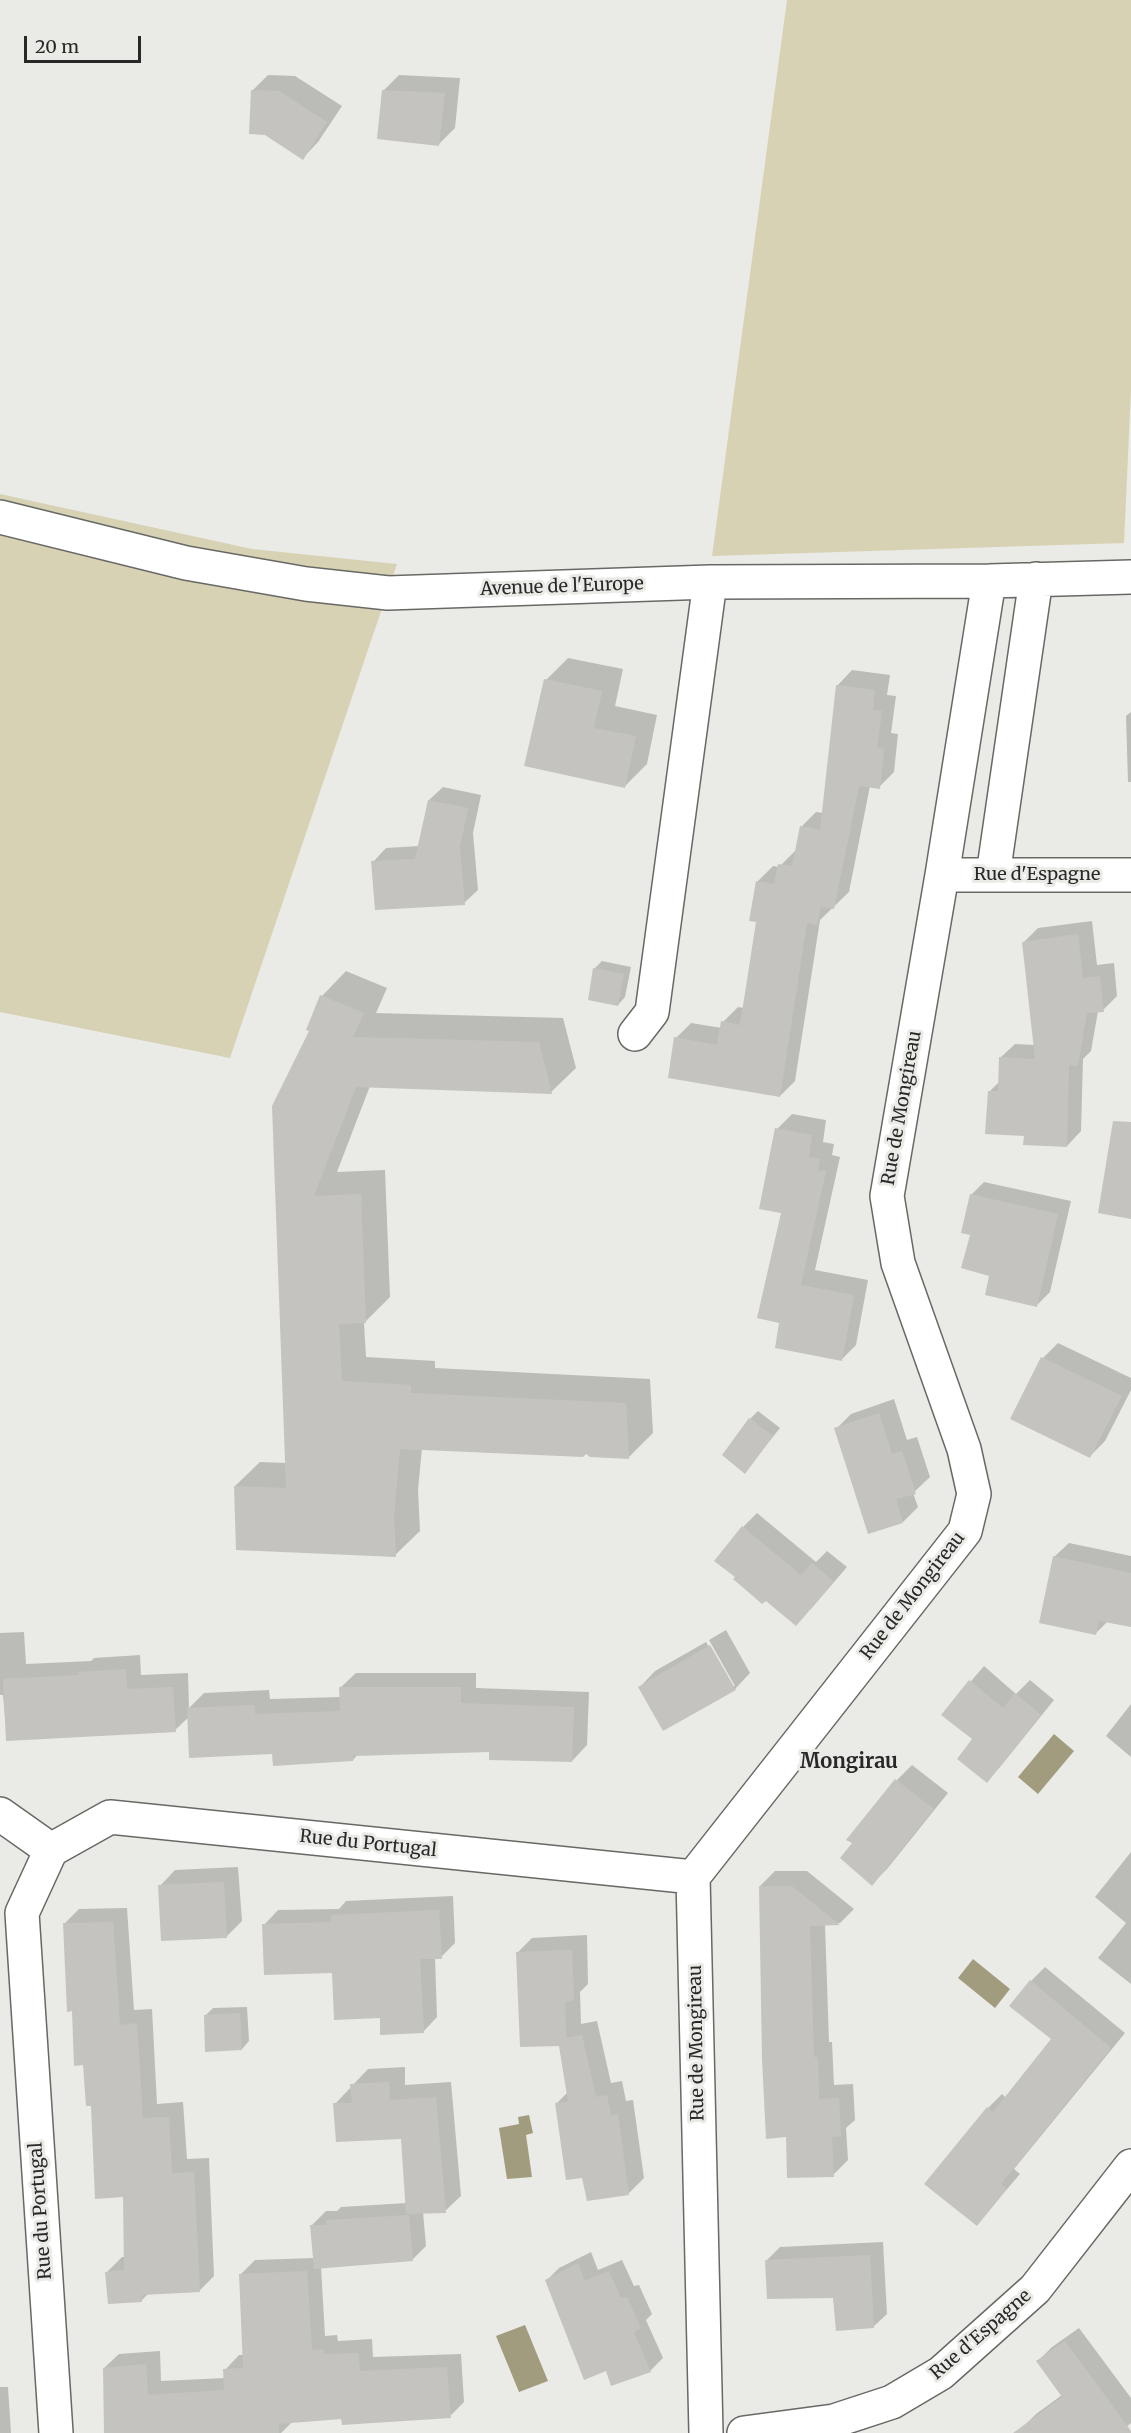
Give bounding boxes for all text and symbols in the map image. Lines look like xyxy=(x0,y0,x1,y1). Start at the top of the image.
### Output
scale bar xyxy=(27,24,144,62)
text: 20 m xyxy=(35,35,79,58)
street label: Avenue de l'Europe xyxy=(480,573,644,601)
street label: Rue d'Espagne xyxy=(974,864,1100,886)
street label: Rue de Mongireau xyxy=(878,1029,926,1187)
street label: Rue de Mongireau xyxy=(856,1528,970,1664)
district label: Mongirau xyxy=(800,1750,898,1774)
street label: Rue du Portugal xyxy=(298,1826,438,1862)
street label: Rue de Mongireau xyxy=(685,1965,709,2121)
street label: Rue du Portugal xyxy=(25,2142,57,2280)
street label: Rue d'Espagne xyxy=(926,2285,1036,2385)

